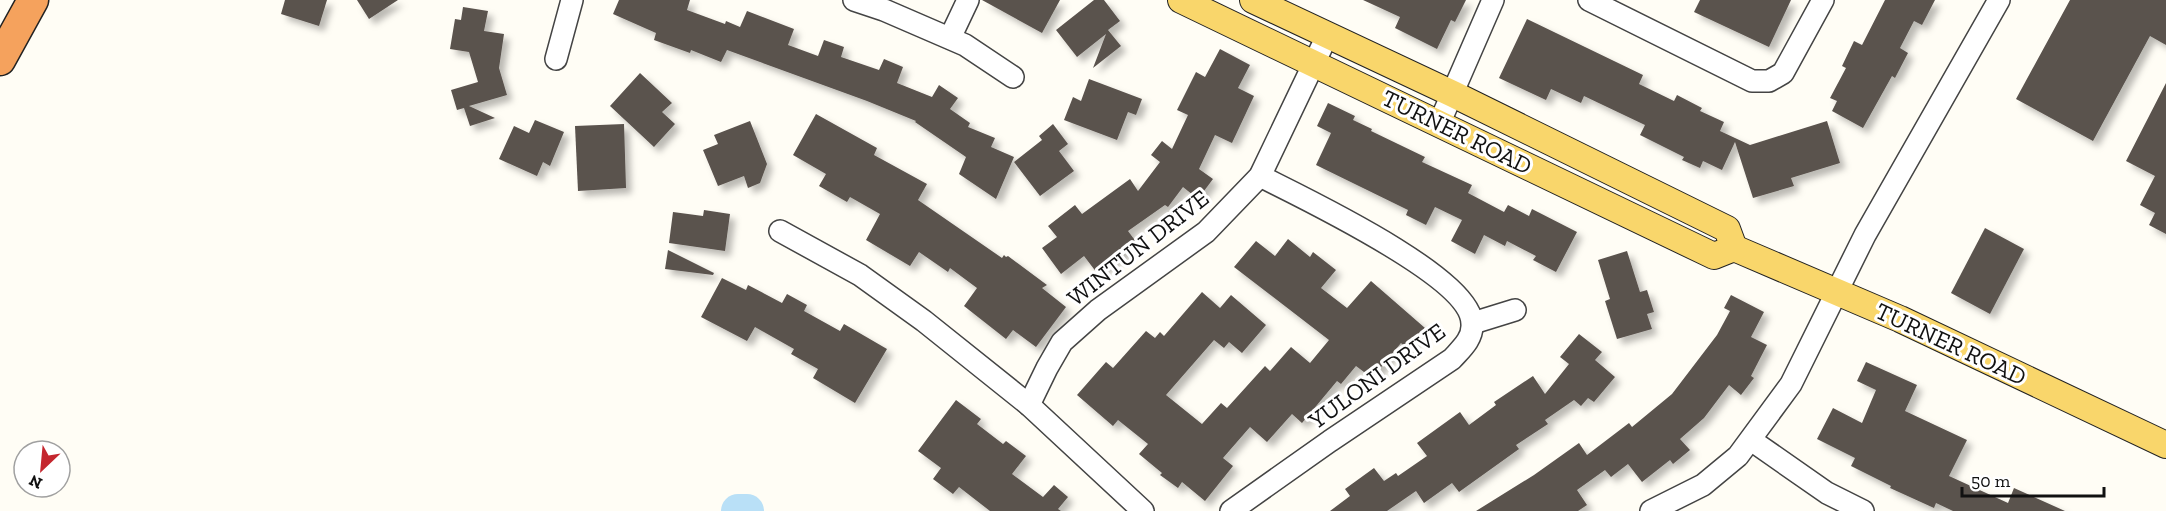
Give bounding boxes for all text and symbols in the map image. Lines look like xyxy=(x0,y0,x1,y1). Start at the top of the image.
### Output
street label: TURNER ROAD xyxy=(1378,83,1537,180)
street label: WINTUN DRIVE xyxy=(1061,183,1214,312)
street label: TURNER ROAD xyxy=(1871,296,2031,391)
street label: YULONI DRIVE xyxy=(1302,316,1451,436)
north arrow xyxy=(12,439,72,499)
scale bar xyxy=(1962,460,2104,498)
text: 50 m xyxy=(1971,470,2011,492)
text: N xyxy=(26,471,45,493)

